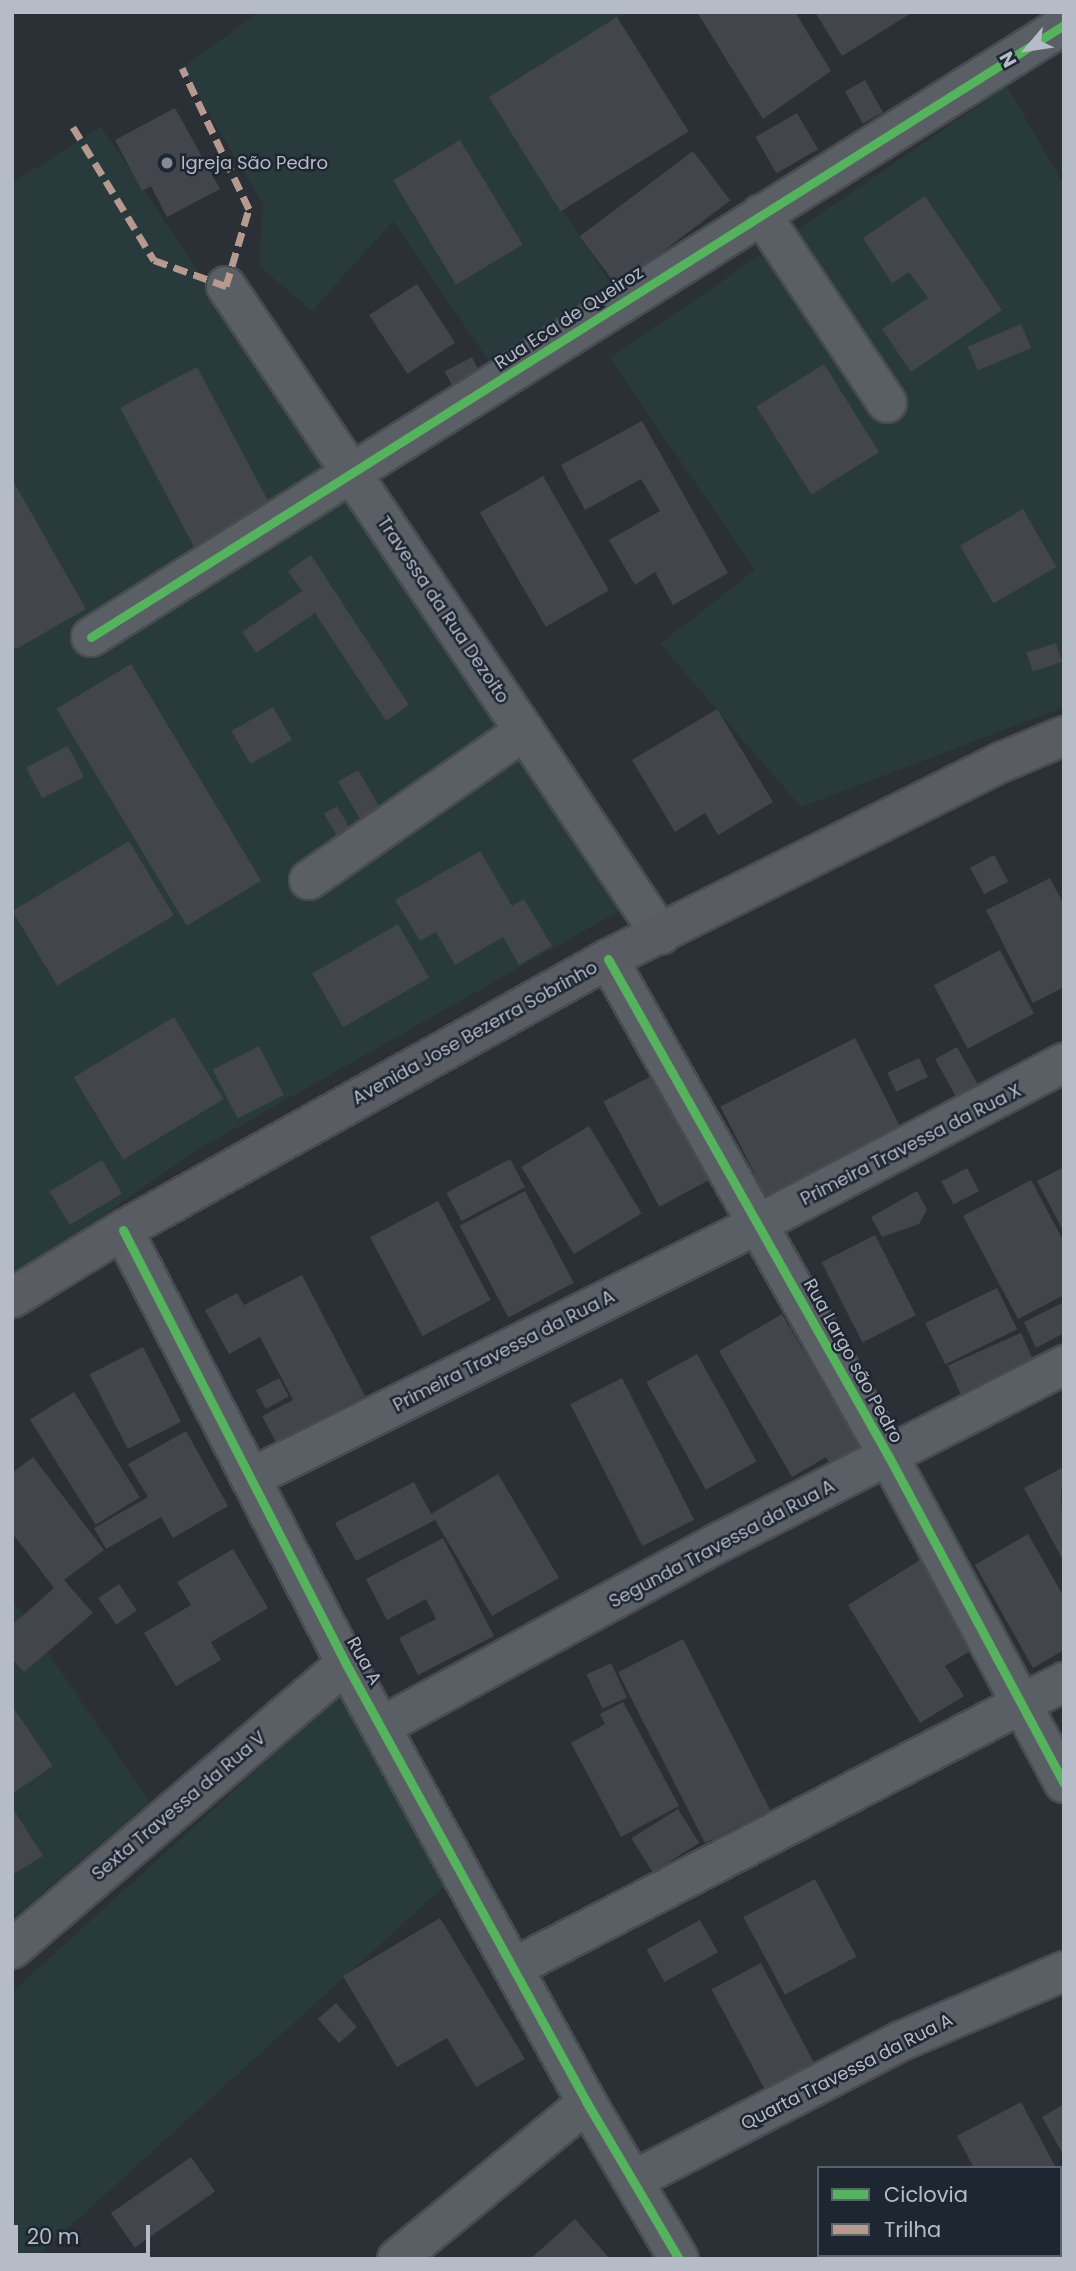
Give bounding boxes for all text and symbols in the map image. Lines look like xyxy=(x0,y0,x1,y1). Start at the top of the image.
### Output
north arrow xyxy=(992,14,1062,84)
text: N xyxy=(993,47,1023,72)
place label: Igreja São Pedro xyxy=(181,152,328,174)
marker: Igreja São Pedro xyxy=(159,155,175,171)
street label: Rua Eca de Queiroz xyxy=(491,262,647,374)
street label: Travessa da Rua Dezoito xyxy=(372,513,514,707)
street label: Avenida Jose Bezerra Sobrinho xyxy=(349,956,601,1110)
street label: Primeira Travessa da Rua X xyxy=(797,1080,1025,1210)
street label: Rua Largo são Pedro xyxy=(799,1275,907,1447)
street label: Primeira Travessa da Rua A xyxy=(390,1286,618,1416)
street label: Segunda Travessa da Rua A xyxy=(605,1475,839,1613)
street label: Rua A xyxy=(342,1633,386,1689)
street label: Sexta Travessa da Rua V xyxy=(88,1727,270,1885)
street label: Quarta Travessa da Rua A xyxy=(738,2009,956,2135)
legend xyxy=(817,2166,1062,2257)
text: Ciclovia xyxy=(884,2180,968,2209)
scale bar xyxy=(18,2212,154,2256)
text: Trilha xyxy=(884,2215,941,2244)
text: 20 m xyxy=(27,2222,80,2251)

